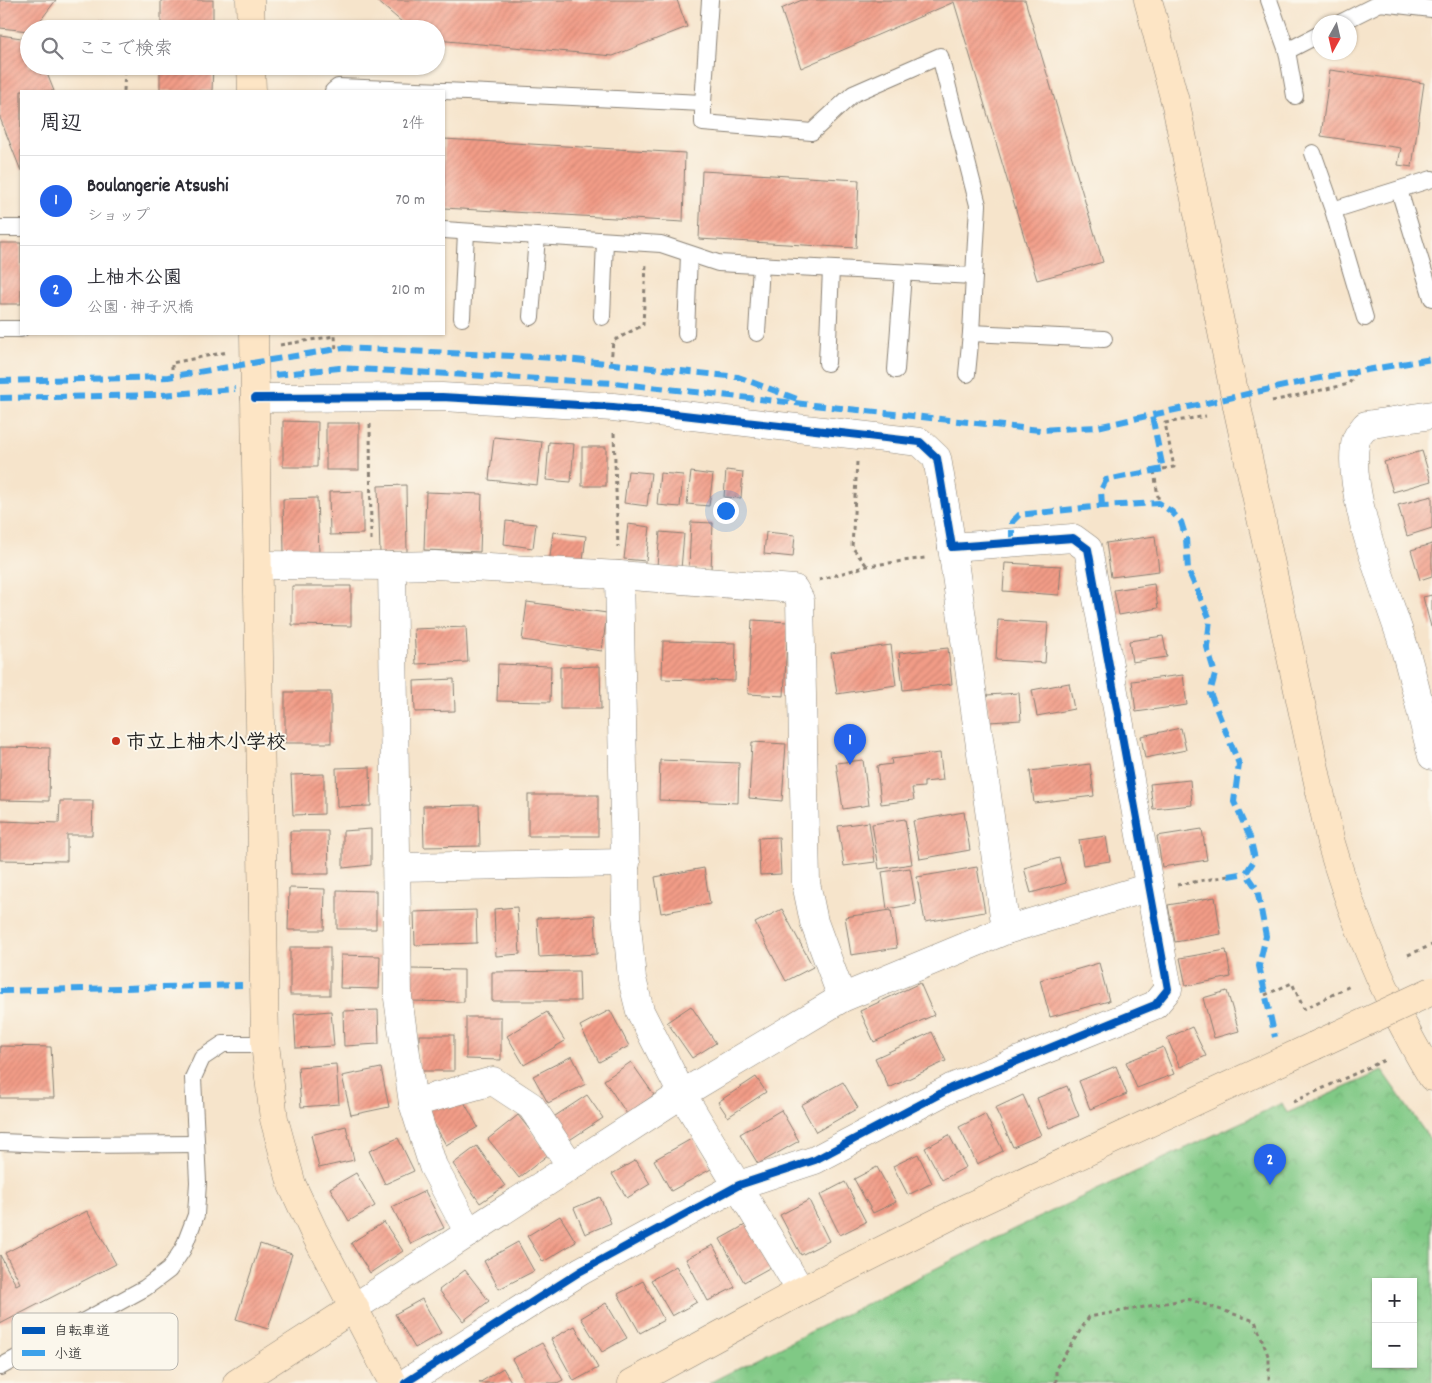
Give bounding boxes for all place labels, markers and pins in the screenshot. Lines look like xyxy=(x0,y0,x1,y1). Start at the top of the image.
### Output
pin: 1 xyxy=(834,724,866,765)
place label: 市立上柚木小学校 xyxy=(126,730,286,758)
marker: 市立上柚木小学校 xyxy=(110,735,122,747)
pin: 2 xyxy=(1254,1144,1286,1185)

